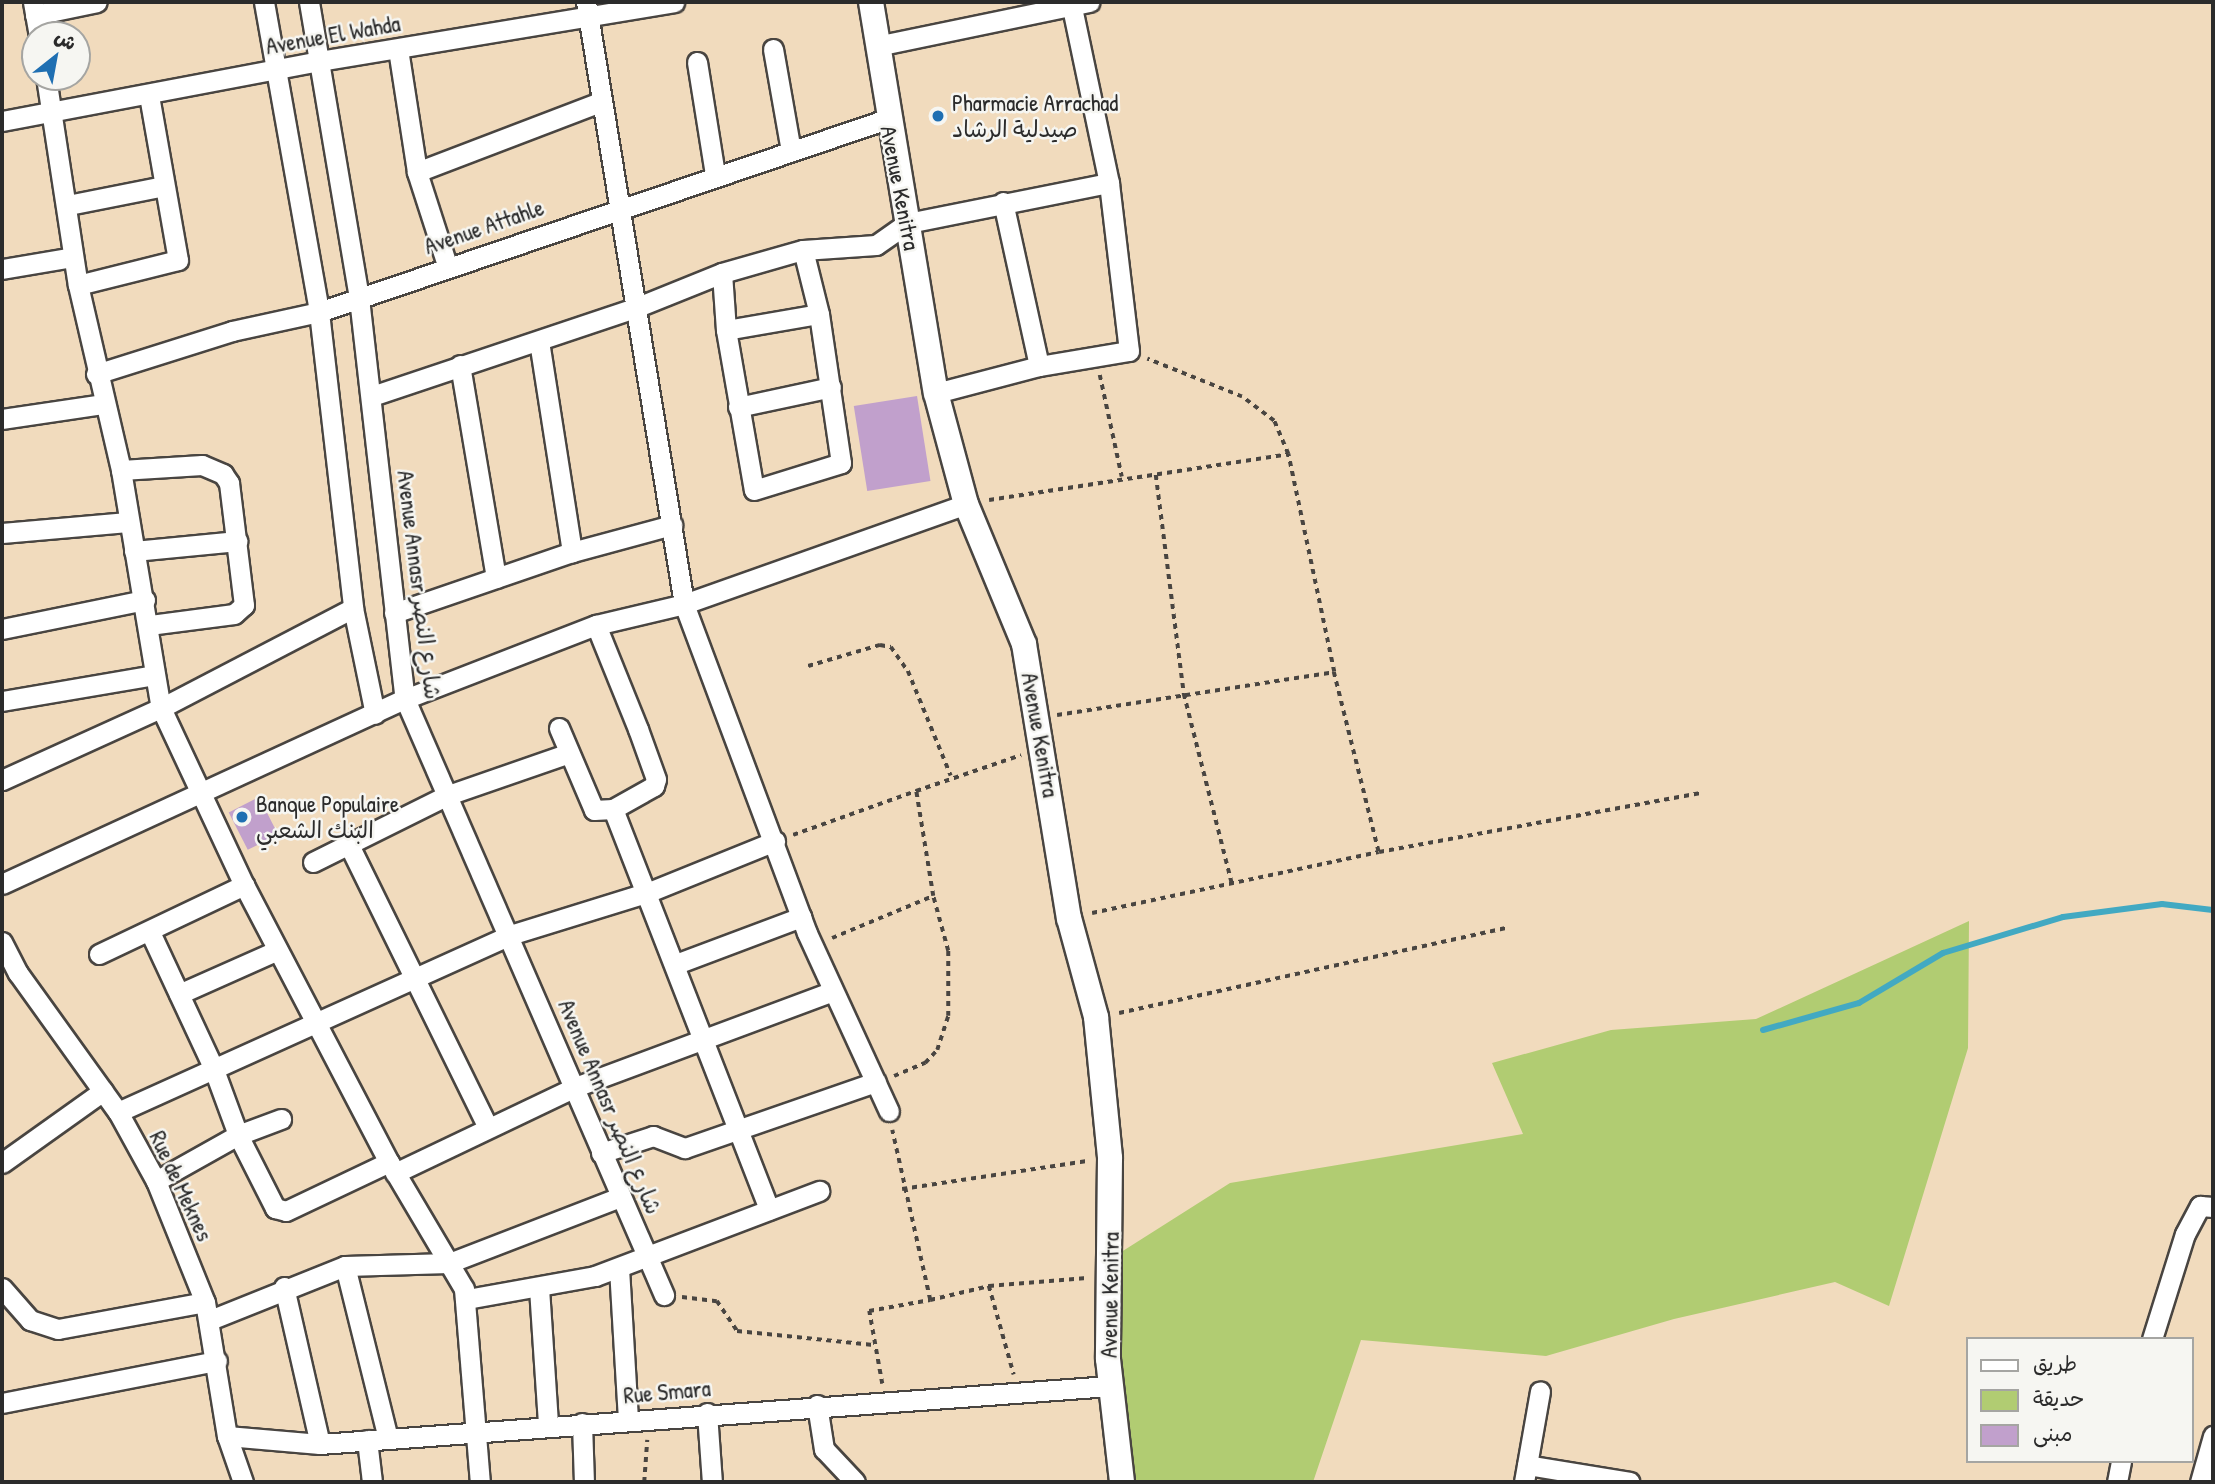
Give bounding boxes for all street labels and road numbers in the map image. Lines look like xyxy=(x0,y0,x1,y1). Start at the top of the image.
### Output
street label: Avenue El Wahda xyxy=(264,10,402,60)
street label: Avenue Kenitra xyxy=(874,123,926,253)
street label: Avenue Attahle xyxy=(421,194,547,260)
street label: Avenue Annasr شارع النصر xyxy=(391,469,447,701)
street label: Avenue Kenitra xyxy=(1015,670,1065,800)
street label: Avenue Annasr شارع النصر xyxy=(552,995,668,1219)
street label: Rue de Meknes xyxy=(143,1127,219,1245)
street label: Avenue Kenitra xyxy=(1095,1232,1125,1358)
street label: Rue Smara xyxy=(622,1374,712,1410)

